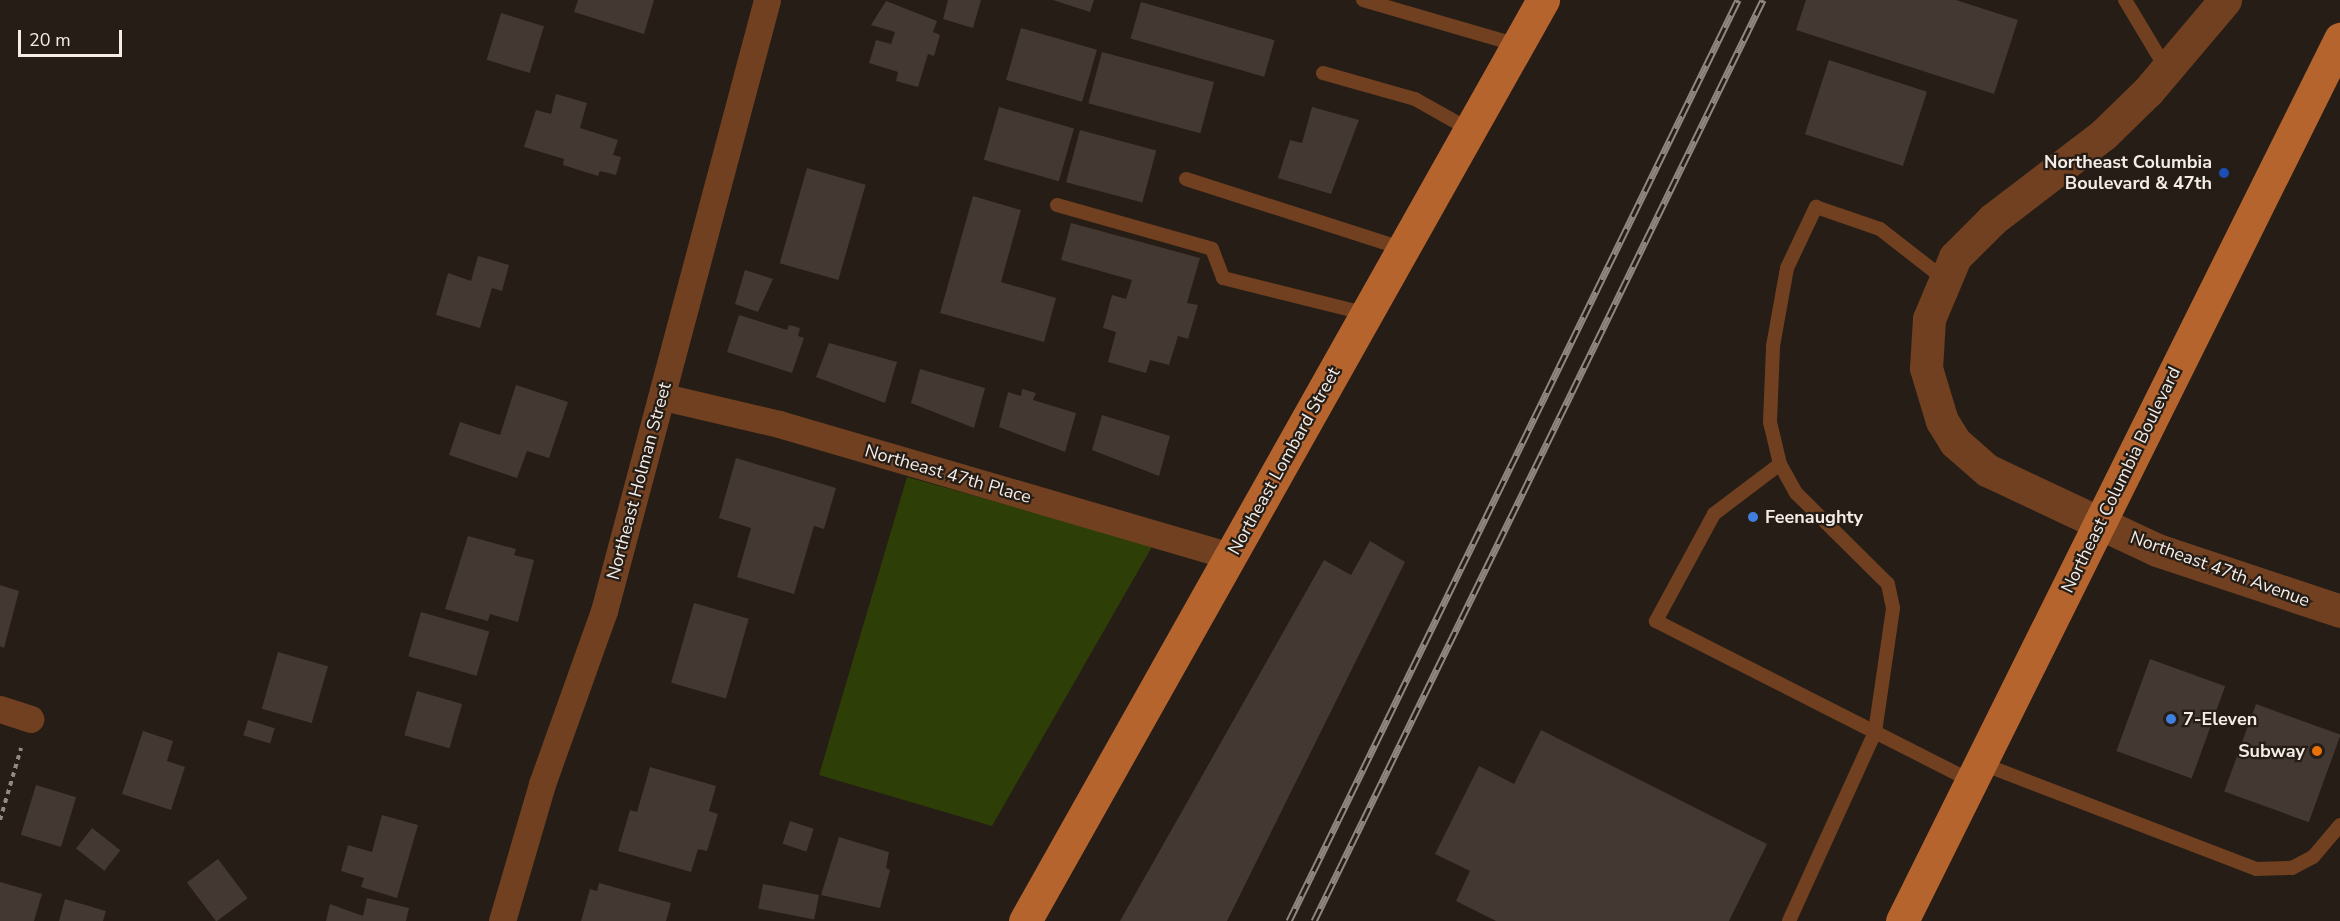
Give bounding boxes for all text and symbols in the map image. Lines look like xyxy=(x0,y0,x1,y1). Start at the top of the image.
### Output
scale bar xyxy=(21,18,124,56)
text: 20 m xyxy=(29,28,71,52)
place label: Northeast Columbia Boulevard & 47th xyxy=(2044,152,2212,195)
marker: Northeast Columbia Boulevard & 47th xyxy=(2217,166,2231,180)
street label: Northeast Lombard Street xyxy=(1223,363,1345,559)
street label: Northeast Columbia Boulevard xyxy=(2057,363,2185,597)
street label: Northeast Holman Street xyxy=(602,380,676,582)
street label: Northeast 47th Place xyxy=(862,440,1034,508)
place label: Feenaughty xyxy=(1765,506,1863,528)
marker: Feenaughty xyxy=(1746,510,1760,524)
street label: Northeast 47th Avenue xyxy=(2127,526,2313,612)
place label: 7-Eleven xyxy=(2183,708,2257,730)
marker: 7-Eleven xyxy=(2164,712,2178,726)
place label: Subway xyxy=(2238,740,2305,762)
marker: Subway xyxy=(2310,744,2324,758)

